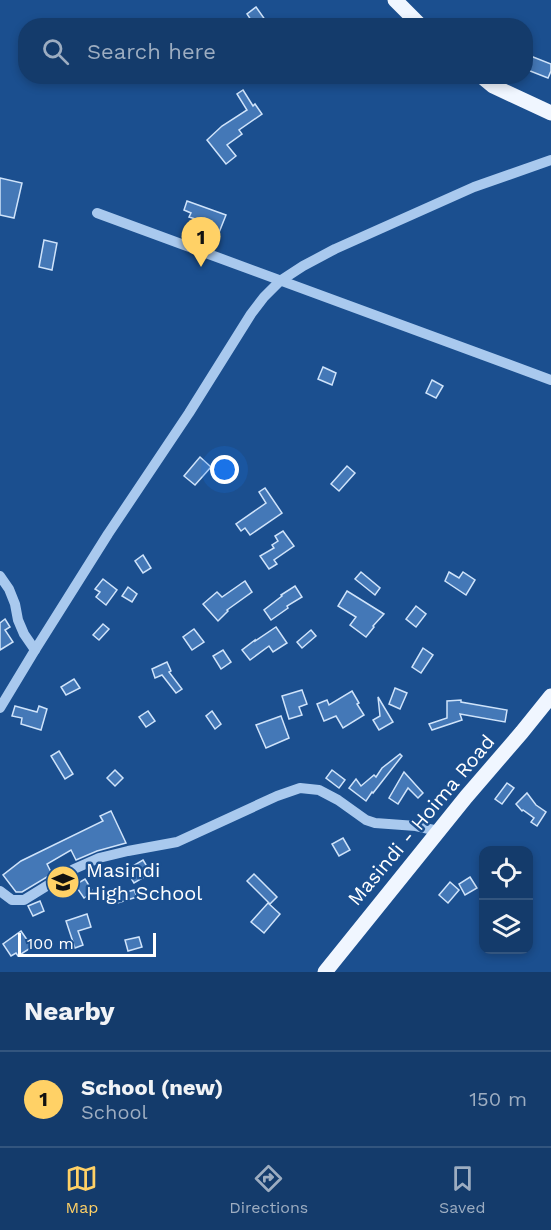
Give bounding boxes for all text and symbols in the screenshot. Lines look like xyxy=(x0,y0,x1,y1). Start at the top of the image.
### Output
search box xyxy=(18,18,533,84)
icon: search xyxy=(39,35,72,68)
text: Search here xyxy=(87,39,216,64)
pin: 1 xyxy=(182,218,220,267)
your location xyxy=(210,455,239,484)
street label: Masindi - Hoima Road xyxy=(343,730,499,910)
map controls xyxy=(479,846,533,954)
button: locate xyxy=(479,846,533,900)
place label: Masindi High School xyxy=(86,858,202,905)
school or university icon: Masindi High School xyxy=(45,864,81,900)
button: layers xyxy=(479,900,533,954)
scale bar xyxy=(18,930,156,958)
text: 100 m xyxy=(27,934,74,953)
text: Nearby xyxy=(24,996,115,1026)
text: School (new) xyxy=(81,1075,223,1100)
text: 1 xyxy=(39,1087,48,1111)
text: 150 m xyxy=(469,1087,527,1111)
text: School xyxy=(81,1100,148,1124)
tab: Map xyxy=(65,1162,98,1217)
tab: Directions xyxy=(229,1162,308,1217)
tab: Saved xyxy=(439,1162,486,1217)

